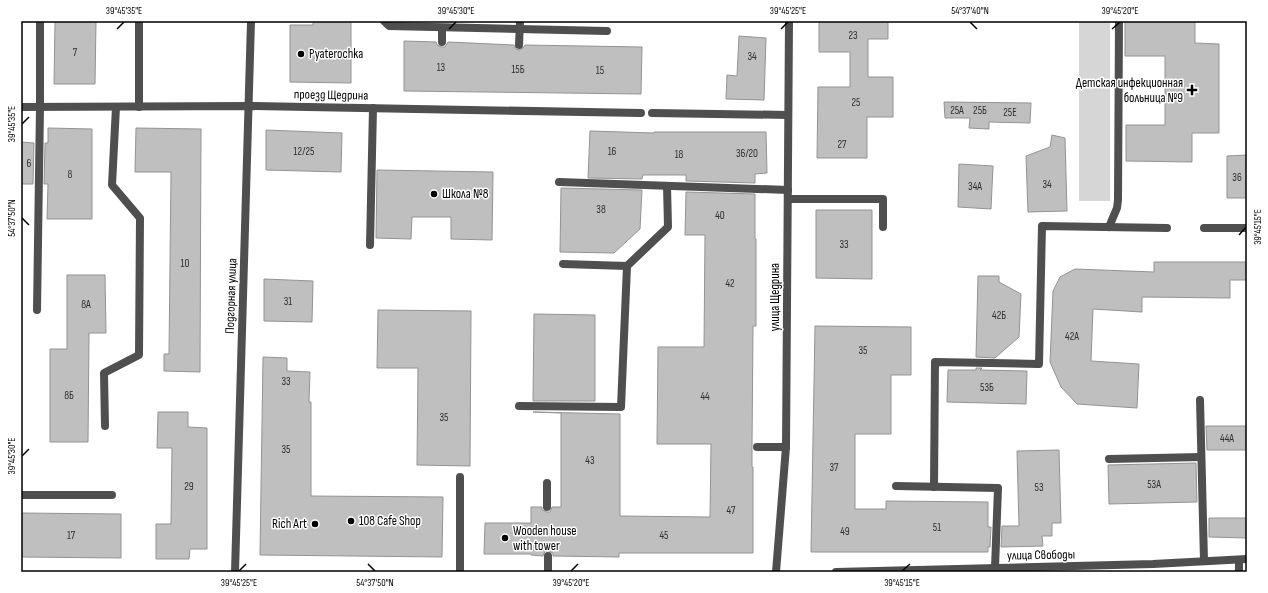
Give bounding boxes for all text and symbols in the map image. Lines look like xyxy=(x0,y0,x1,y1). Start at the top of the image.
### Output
text: 39°45'35"E xyxy=(106,5,142,17)
text: 39°45'30"E xyxy=(438,5,474,17)
text: 39°45'25"E xyxy=(770,5,806,17)
text: 54°37'40"N xyxy=(951,5,989,17)
text: 39°45'20"E xyxy=(1102,5,1138,17)
house number: 23 xyxy=(848,29,858,42)
house number: 7 xyxy=(73,46,78,59)
place label: Pyaterochka xyxy=(309,46,363,62)
marker: Pyaterochka xyxy=(296,49,306,59)
house number: 34 xyxy=(747,50,757,63)
house number: 13 xyxy=(437,61,446,74)
house number: 15Б xyxy=(511,63,525,76)
house number: 15 xyxy=(596,64,604,77)
place label: Детская инфекционная больница №9 xyxy=(1076,75,1183,106)
marker: Детская инфекционная больница №9 xyxy=(1186,84,1198,96)
street label: проезд Щедрина xyxy=(294,86,368,104)
house number: 25 xyxy=(852,96,860,109)
house number: 25А xyxy=(950,104,964,117)
house number: 25Б xyxy=(973,104,987,117)
text: 39°45'35"E xyxy=(6,106,18,142)
house number: 25Е xyxy=(1003,106,1017,119)
house number: 27 xyxy=(838,138,847,151)
house number: 12/25 xyxy=(294,145,314,158)
house number: 16 xyxy=(608,145,617,158)
house number: 36/20 xyxy=(736,147,758,160)
house number: 18 xyxy=(675,148,684,161)
house number: 6 xyxy=(27,157,32,170)
house number: 8 xyxy=(68,168,73,181)
house number: 36 xyxy=(1232,171,1242,184)
house number: 34 xyxy=(1042,178,1052,191)
house number: 34А xyxy=(968,180,982,193)
place label: Школа №8 xyxy=(442,186,489,202)
marker: Школа №8 xyxy=(429,189,439,199)
text: 54°37'50"N xyxy=(6,199,18,237)
house number: 38 xyxy=(596,203,606,216)
house number: 40 xyxy=(715,209,725,222)
text: 39°45'15"E xyxy=(1252,209,1264,245)
house number: 33 xyxy=(839,238,849,251)
house number: 10 xyxy=(181,257,189,270)
street label: Подгорная улица xyxy=(222,258,240,334)
street label: улица Щедрина xyxy=(767,263,783,331)
house number: 42 xyxy=(725,277,735,290)
house number: 31 xyxy=(284,295,292,308)
house number: 8А xyxy=(81,298,91,311)
house number: 42Б xyxy=(992,309,1006,322)
house number: 42А xyxy=(1065,330,1079,343)
house number: 35 xyxy=(858,344,868,357)
house number: 33 xyxy=(281,375,291,388)
house number: 53Б xyxy=(980,381,994,394)
house number: 8Б xyxy=(64,389,74,402)
house number: 44 xyxy=(700,390,710,403)
house number: 35 xyxy=(439,411,449,424)
house number: 44А xyxy=(1220,432,1234,445)
text: 39°45'30"E xyxy=(6,438,18,474)
house number: 35 xyxy=(281,443,291,456)
house number: 43 xyxy=(585,454,595,467)
house number: 37 xyxy=(829,461,839,474)
house number: 53А xyxy=(1147,478,1161,491)
house number: 29 xyxy=(184,480,194,493)
house number: 53 xyxy=(1034,481,1044,494)
house number: 47 xyxy=(727,504,736,517)
place label: 108 Cafe Shop xyxy=(359,513,421,529)
place label: Rich Art xyxy=(272,516,307,532)
marker: 108 Cafe Shop xyxy=(346,516,356,526)
marker: Rich Art xyxy=(310,519,320,529)
house number: 51 xyxy=(933,521,941,534)
place label: Wooden house with tower xyxy=(513,523,577,554)
house number: 49 xyxy=(840,525,850,538)
house number: 17 xyxy=(67,529,76,542)
house number: 45 xyxy=(659,529,669,542)
marker: Wooden house with tower xyxy=(500,533,510,543)
street label: улица Свободы xyxy=(1007,546,1075,564)
text: 39°45'25"E xyxy=(221,577,257,589)
text: 54°37'50"N xyxy=(356,577,394,589)
text: 39°45'20"E xyxy=(553,577,589,589)
text: 39°45'15"E xyxy=(884,577,920,589)

